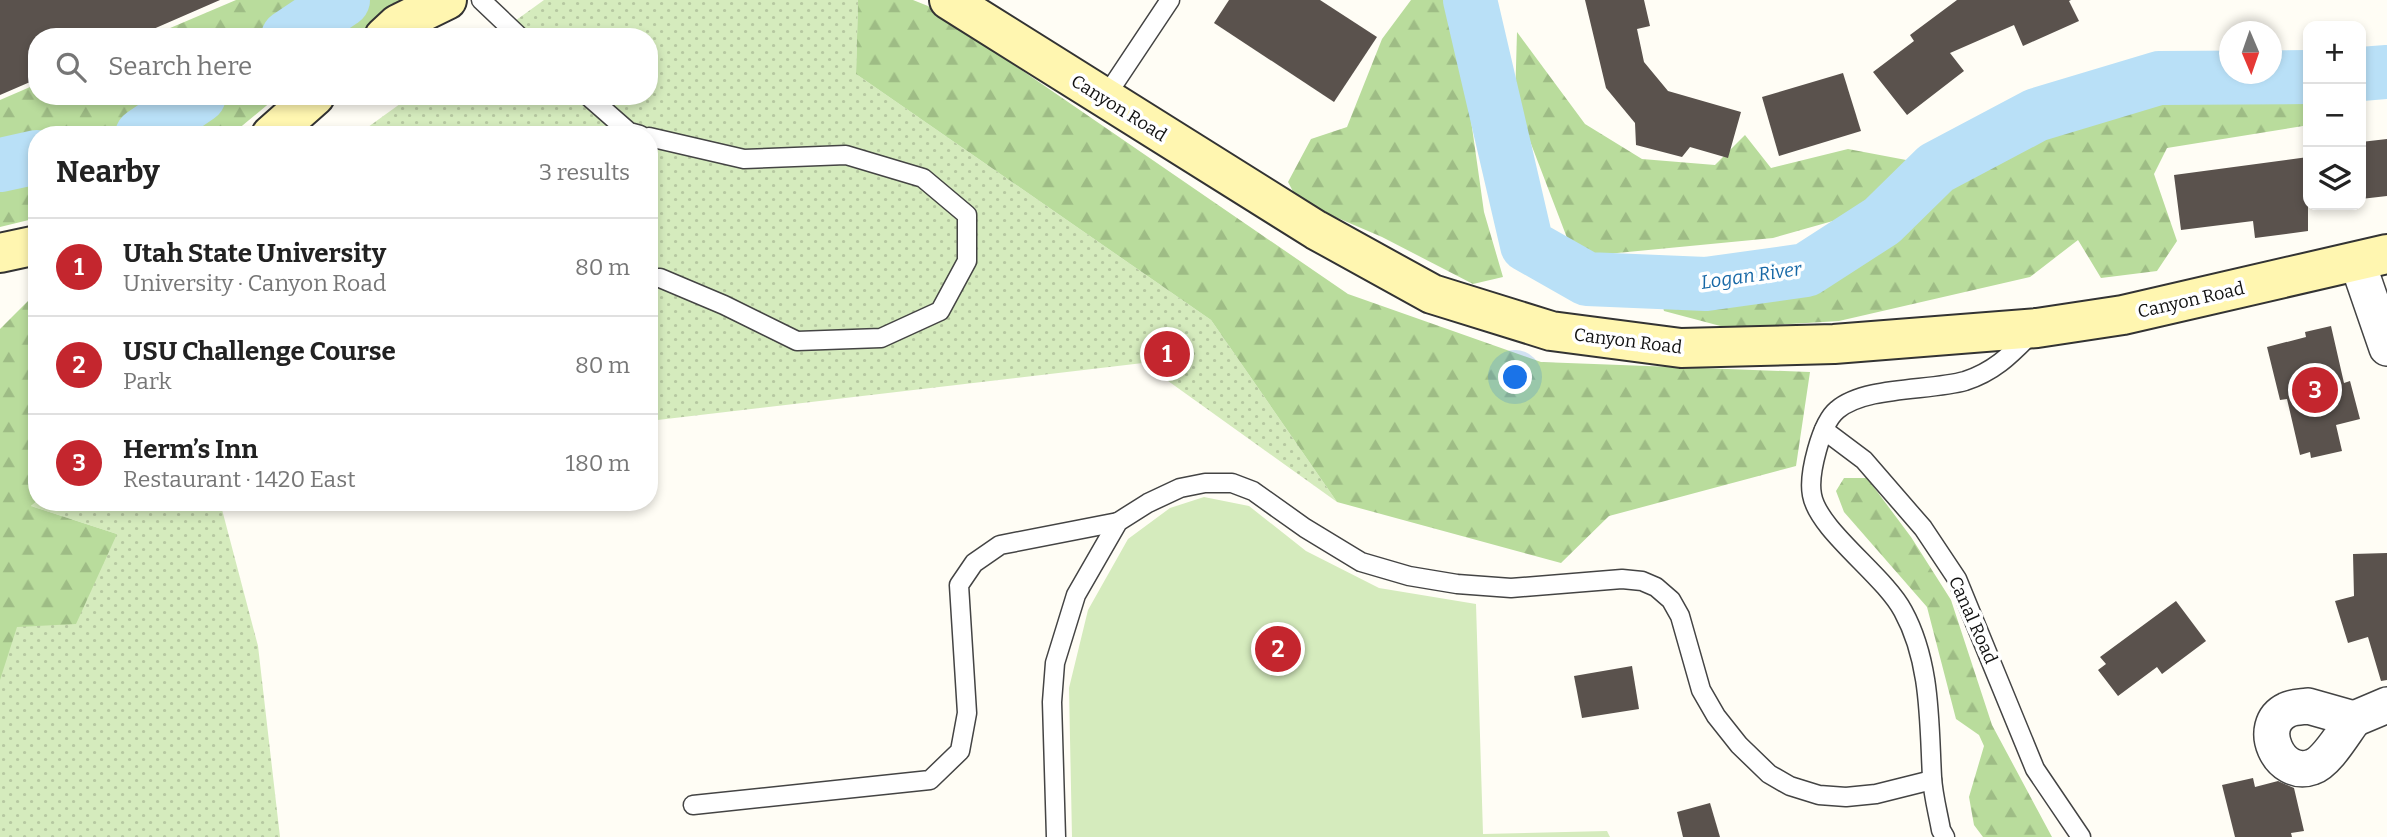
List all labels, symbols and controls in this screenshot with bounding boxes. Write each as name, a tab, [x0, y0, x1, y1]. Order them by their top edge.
north arrow	[2219, 21, 2282, 84]
map controls	[2303, 21, 2366, 210]
button: +	[2303, 21, 2366, 84]
search box	[28, 28, 658, 105]
icon: search	[52, 48, 90, 86]
text: Search here	[108, 51, 252, 82]
street label: Canyon Road	[1067, 70, 1171, 146]
button: −	[2303, 84, 2366, 147]
button: layers	[2303, 147, 2366, 210]
text: Nearby	[56, 154, 160, 190]
text: 3 results	[539, 158, 630, 186]
text: Utah State University	[123, 238, 386, 269]
text: 1	[74, 253, 84, 281]
text: 80 m	[575, 253, 630, 281]
water label: Logan River	[1699, 257, 1804, 294]
text: University · Canyon Road	[123, 269, 386, 297]
street label: Canyon Road	[2136, 277, 2247, 323]
street label: Canyon Road	[1573, 323, 1684, 359]
pin: 1	[1144, 328, 1190, 380]
text: USU Challenge Course	[123, 336, 396, 367]
text: 2	[73, 351, 85, 379]
text: 80 m	[575, 351, 630, 379]
your location	[1498, 360, 1532, 394]
pin: 3	[2292, 364, 2338, 416]
text: Park	[123, 367, 172, 395]
text: Herm’s Inn	[123, 434, 258, 465]
text: 3	[72, 449, 86, 477]
text: 180 m	[566, 449, 630, 477]
text: Restaurant · 1420 East	[123, 465, 356, 493]
street label: Canal Road	[1944, 573, 2002, 667]
pin: 2	[1255, 623, 1301, 675]

